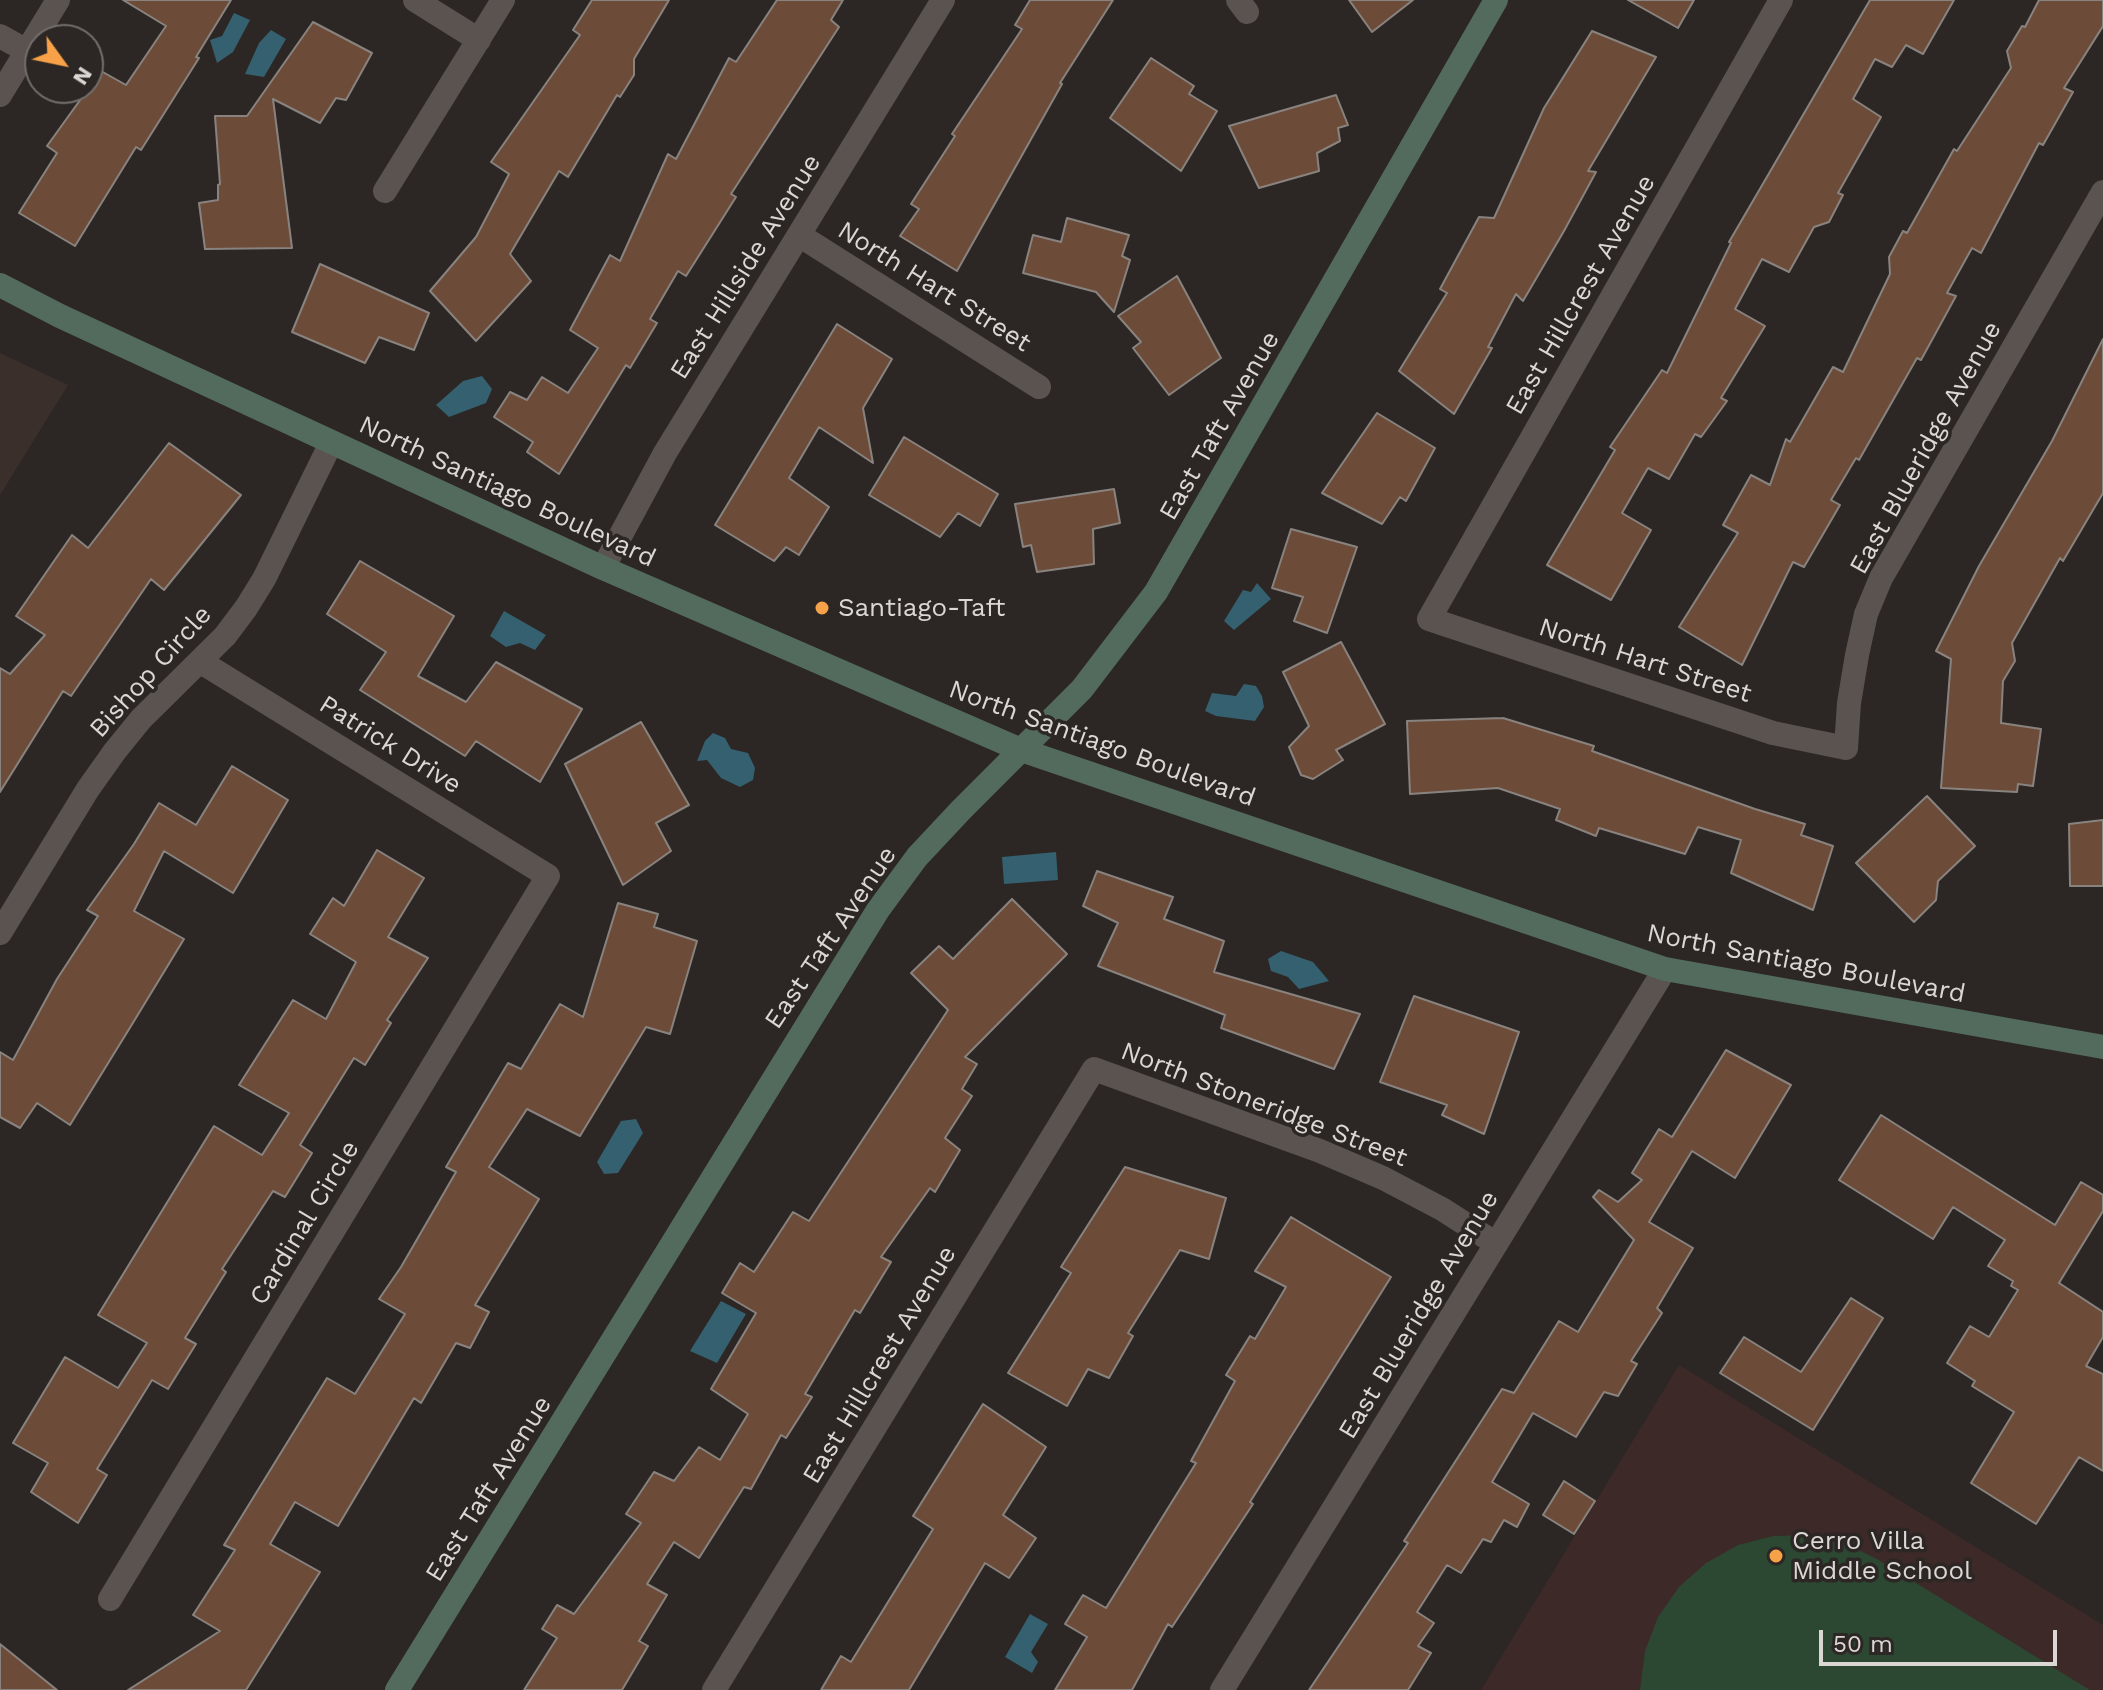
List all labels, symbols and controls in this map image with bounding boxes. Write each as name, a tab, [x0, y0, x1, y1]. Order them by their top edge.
north arrow	[24, 24, 104, 104]
text: N	[68, 63, 98, 90]
street label: East Hillside Avenue	[664, 149, 828, 385]
street label: East Hillcrest Avenue	[1500, 169, 1662, 421]
street label: North Hart Street	[832, 215, 1036, 359]
street label: East Blueridge Avenue	[1843, 316, 2009, 580]
street label: East Taft Avenue	[1153, 326, 1287, 526]
street label: North Santiago Boulevard	[354, 409, 660, 575]
place label: Santiago-Taft	[838, 592, 1005, 624]
marker: Santiago-Taft	[813, 599, 831, 617]
street label: Bishop Circle	[84, 600, 218, 744]
street label: North Hart Street	[1535, 612, 1755, 710]
street label: North Santiago Boulevard	[945, 674, 1259, 814]
street label: Patrick Drive	[313, 689, 467, 801]
street label: East Taft Avenue	[758, 841, 904, 1035]
street label: North Santiago Boulevard	[1644, 918, 1968, 1010]
street label: North Stoneridge Street	[1116, 1036, 1412, 1174]
street label: Cardinal Circle	[244, 1135, 366, 1311]
street label: East Blueridge Avenue	[1332, 1185, 1506, 1445]
street label: East Hillcrest Avenue	[797, 1240, 963, 1490]
street label: East Taft Avenue	[419, 1390, 559, 1588]
place label: Cerro Villa Middle School	[1792, 1525, 1972, 1586]
marker: Cerro Villa Middle School	[1767, 1547, 1785, 1565]
scale bar	[1823, 1614, 2061, 1664]
text: 50 m	[1833, 1630, 1893, 1658]

